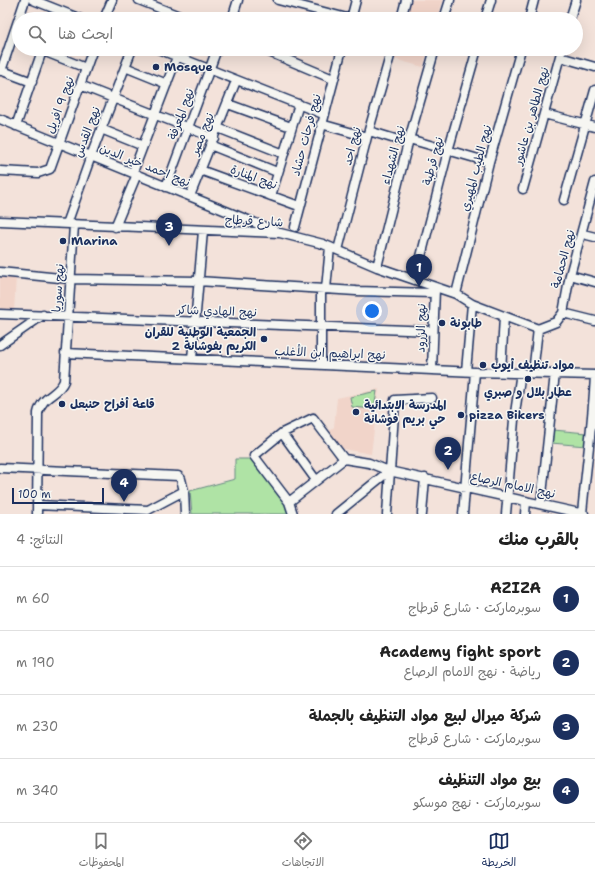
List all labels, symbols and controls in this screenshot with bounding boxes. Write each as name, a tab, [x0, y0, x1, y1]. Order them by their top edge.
search box	[12, 12, 583, 56]
icon: search	[26, 23, 48, 45]
text: ابحث هنا	[58, 24, 113, 44]
place label: Mosque	[164, 59, 213, 75]
marker: Mosque	[151, 62, 161, 72]
street label: نهج الطاهر بن عاشور	[509, 65, 554, 168]
street label: نهج 9 افريل	[42, 74, 79, 136]
street label: نهج المعرفة	[164, 86, 199, 142]
street label: نهج فرحات حشاد	[287, 92, 326, 178]
street label: نهج القدس	[70, 104, 105, 160]
street label: نهج مصر	[186, 110, 219, 159]
street label: نهج الطيب المهيري	[457, 123, 496, 213]
street label: نهج الشهداء	[377, 124, 410, 186]
street label: نهج احد	[339, 125, 366, 167]
street label: نهج قرطبة	[419, 135, 448, 187]
street label: نهج احمد خير الدين	[97, 140, 193, 191]
street label: نهج المنارة	[228, 161, 280, 194]
street label: شارع قرطاج	[224, 211, 284, 232]
pin: 3	[156, 213, 182, 246]
street label: نهج الحمامة	[547, 228, 579, 290]
place label: Marina	[71, 233, 118, 249]
marker: Marina	[58, 236, 68, 246]
pin: 1	[406, 254, 432, 287]
street label: نهج سوريا	[48, 263, 69, 313]
your location	[362, 301, 382, 321]
street label: نهج الهادي شاكر	[176, 302, 257, 321]
street label: نهج الزرود	[413, 303, 430, 353]
place label: طابونة	[450, 315, 482, 331]
marker: طابونة	[437, 318, 447, 328]
place label: الجمعية الوطنية للقران الكريم بفوشانة 2	[145, 324, 256, 355]
marker: الجمعية الوطنية للقران الكريم بفوشانة 2	[259, 334, 269, 344]
street label: نهج ابراهيم ابن الأغلب	[274, 343, 386, 364]
place label: مواد تنظيف أيوب	[491, 357, 574, 373]
marker: مواد تنظيف أيوب	[478, 360, 488, 370]
marker: عطار بلال و صبري	[523, 374, 533, 384]
place label: عطار بلال و صبري	[484, 384, 572, 401]
place label: قاعة أفراح حنبعل	[70, 396, 155, 412]
place label: المدرسة الابتدائية حي بريم فوشانة	[364, 397, 446, 430]
marker: قاعة أفراح حنبعل	[57, 399, 67, 409]
marker: المدرسة الابتدائية حي بريم فوشانة	[351, 407, 361, 417]
place label: pizza Bikers	[469, 407, 545, 423]
marker: pizza Bikers	[456, 410, 466, 420]
pin: 2	[435, 437, 461, 470]
street label: نهج الامام الرصاع	[469, 468, 557, 503]
pin: 4	[111, 469, 137, 502]
scale bar	[12, 486, 104, 505]
text: 100 m	[18, 487, 51, 502]
text: بالقرب منك	[499, 528, 579, 550]
text: النتائج: 4	[16, 531, 63, 548]
text: AZIZA	[490, 578, 541, 598]
text: 60 m	[16, 590, 50, 607]
text: 1	[563, 590, 569, 607]
text: سوبرماركت · شارع قرطاج	[408, 599, 541, 616]
text: Academy fight sport	[379, 642, 541, 662]
text: 190 m	[16, 654, 55, 671]
text: 2	[561, 654, 571, 671]
text: رياضة · نهج الامام الرصاع	[404, 663, 541, 680]
text: شركة ميرال لبيع مواد التنظيف بالجملة	[309, 706, 541, 726]
text: 230 m	[16, 718, 58, 735]
text: 3	[561, 718, 571, 735]
text: سوبرماركت · شارع قرطاج	[408, 730, 541, 747]
text: بيع مواد التنظيف	[439, 770, 541, 790]
text: 340 m	[16, 782, 58, 799]
text: 4	[561, 782, 571, 799]
text: سوبرماركت · نهج موسكو	[413, 794, 541, 811]
tab: المحفوظات	[79, 830, 124, 872]
tab: الاتجاهات	[282, 830, 324, 872]
tab: الخريطة	[482, 830, 516, 872]

